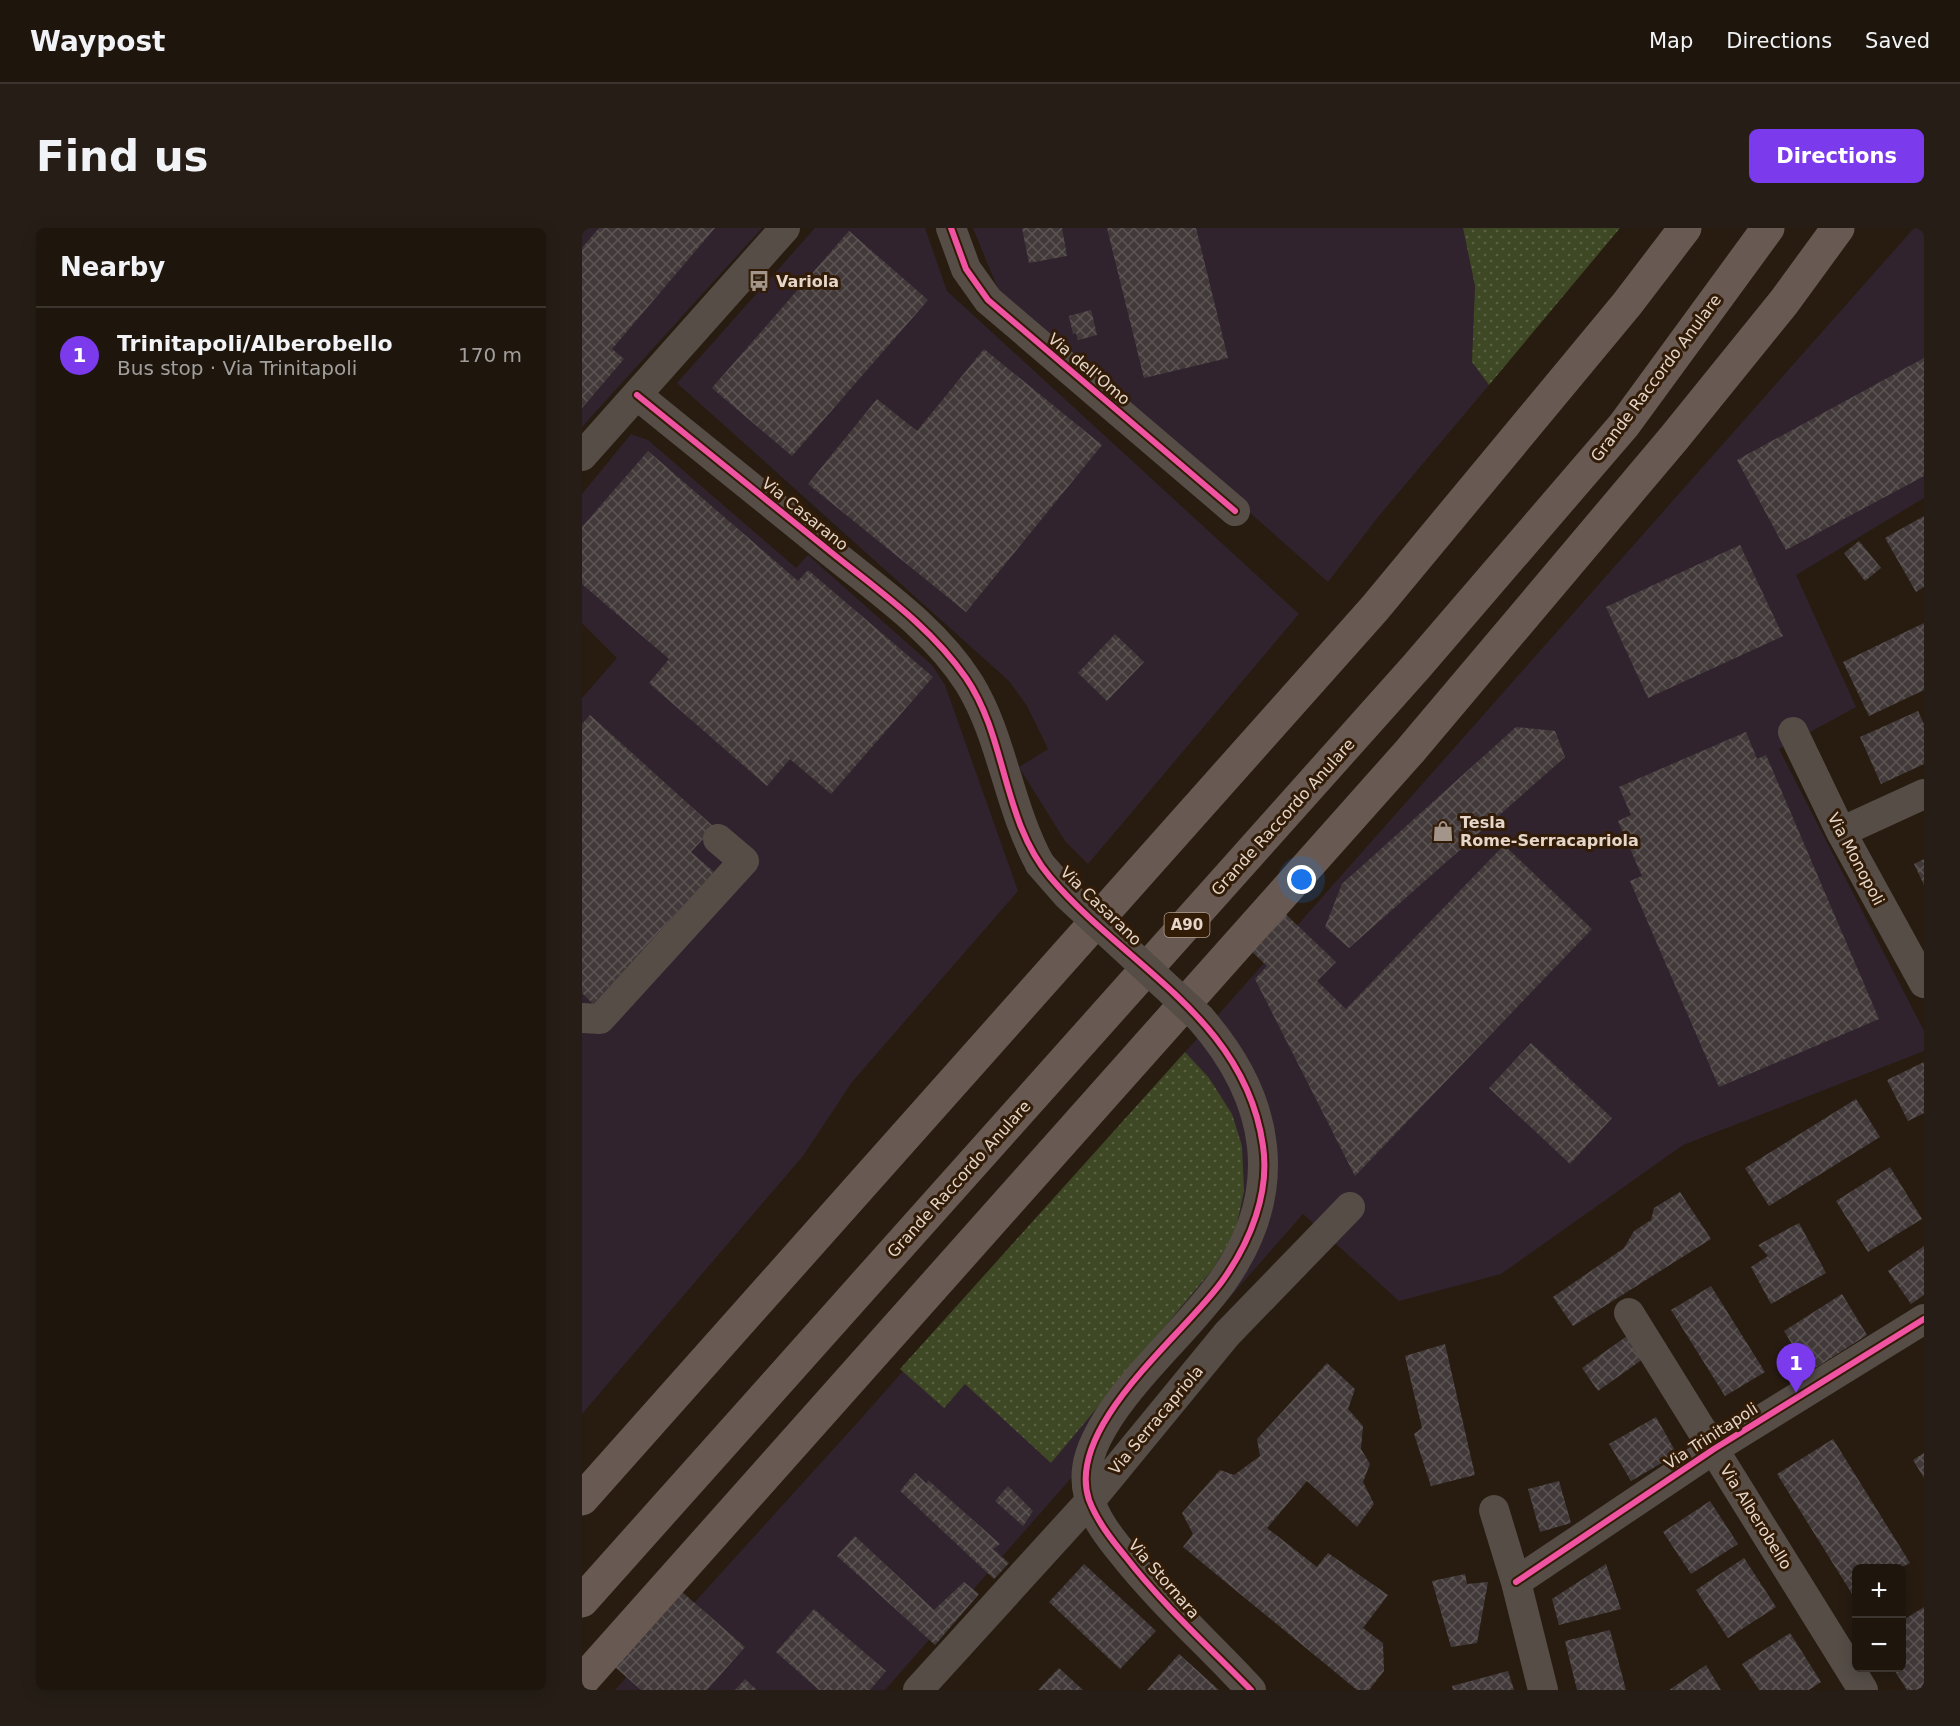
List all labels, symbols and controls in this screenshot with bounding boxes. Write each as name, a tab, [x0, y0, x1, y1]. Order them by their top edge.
text: Waypost	[30, 25, 166, 58]
text: Map	[1649, 29, 1693, 53]
text: Directions	[1726, 29, 1832, 53]
text: Saved	[1865, 29, 1930, 53]
button: Directions	[1749, 129, 1924, 183]
text: Find us	[36, 132, 209, 181]
text: Nearby	[60, 252, 165, 282]
bus stop icon: Variola	[747, 269, 771, 293]
place label: Variola	[776, 272, 839, 291]
street label: Grande Raccordo Anulare	[1587, 290, 1725, 466]
street label: Via dell'Omo	[1044, 329, 1134, 409]
text: Trinitapoli/Alberobello	[117, 331, 393, 356]
text: 1	[73, 343, 86, 367]
text: 170 m	[458, 343, 522, 367]
text: Bus stop · Via Trinitapoli	[117, 356, 357, 380]
street label: Via Casarano	[758, 473, 852, 555]
street label: Grande Raccordo Anulare	[1207, 735, 1359, 899]
street label: Via Monopoli	[1824, 809, 1888, 909]
place label: Tesla Rome-Serracapriola	[1460, 813, 1639, 850]
shop icon: Tesla Rome-Serracapriola	[1431, 819, 1455, 843]
street label: Via Casarano	[1057, 863, 1145, 949]
your location	[1287, 865, 1316, 894]
road number: A90	[1164, 913, 1210, 937]
street label: Grande Raccordo Anulare	[883, 1097, 1035, 1261]
pin: 1	[1776, 1344, 1816, 1393]
street label: Via Serracapriola	[1105, 1362, 1207, 1478]
street label: Via Trinitapoli	[1661, 1399, 1761, 1473]
street label: Via Alberobello	[1716, 1461, 1796, 1573]
street label: Via Stornara	[1124, 1535, 1204, 1623]
map controls	[1852, 1564, 1906, 1672]
button: +	[1852, 1564, 1906, 1618]
button: −	[1852, 1618, 1906, 1672]

